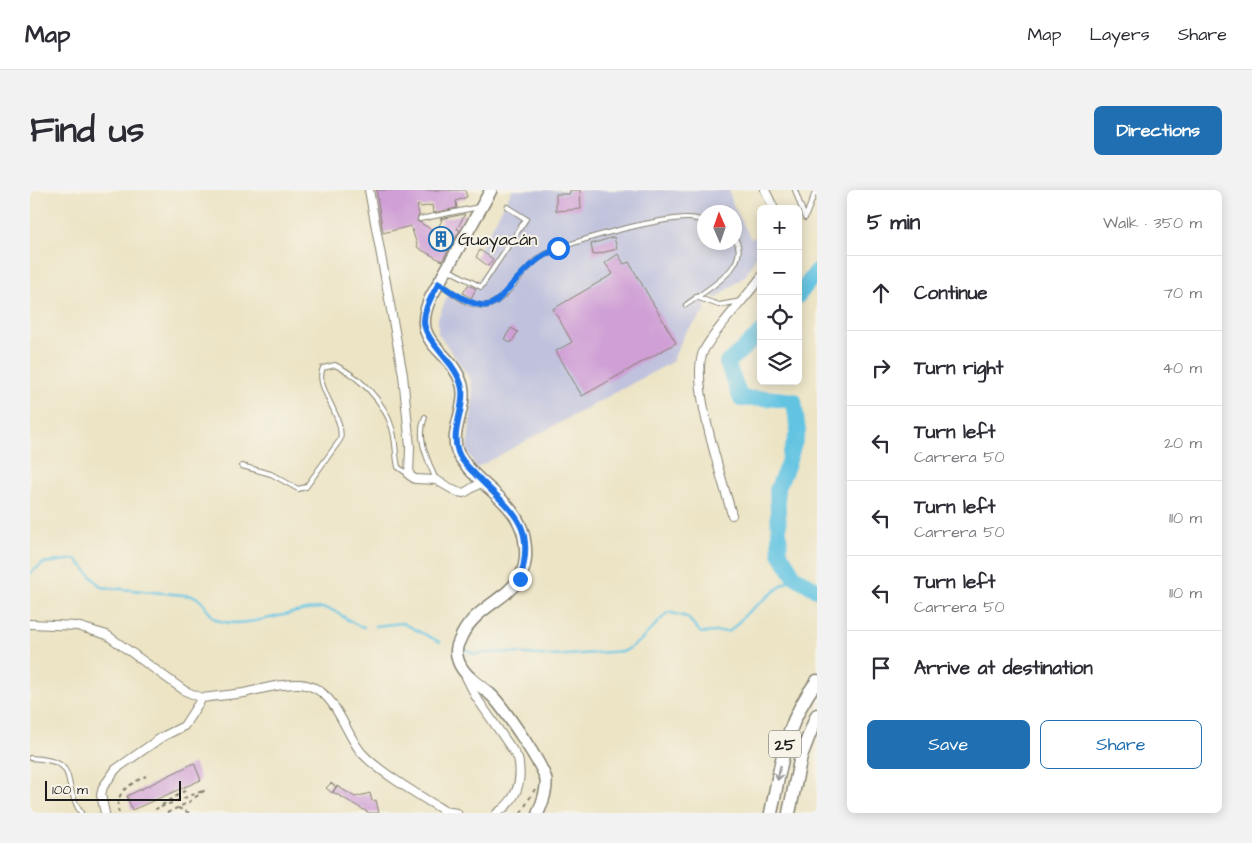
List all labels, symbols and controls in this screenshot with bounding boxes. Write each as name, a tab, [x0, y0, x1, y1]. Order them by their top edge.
text: Map	[25, 18, 70, 52]
text: Map	[1027, 22, 1061, 47]
text: Layers	[1089, 22, 1150, 47]
text: Share	[1178, 22, 1227, 47]
text: Find us	[30, 106, 144, 155]
button: Directions	[1094, 106, 1222, 155]
north arrow	[697, 205, 742, 250]
map controls	[757, 205, 802, 385]
button: +	[757, 205, 802, 250]
text: 5 min	[867, 208, 920, 237]
text: Walk · 350 m	[1103, 212, 1202, 234]
building icon: Guayacán	[428, 226, 454, 252]
place label: Guayacán	[458, 227, 537, 253]
route start	[547, 237, 570, 260]
button: −	[757, 250, 802, 295]
icon: ahead	[867, 279, 895, 307]
text: Continue	[914, 280, 988, 307]
text: 70 m	[1163, 282, 1202, 304]
button: locate	[757, 295, 802, 340]
button: layers	[757, 340, 802, 385]
icon: right	[867, 354, 895, 382]
text: Turn right	[914, 355, 1003, 382]
text: 40 m	[1162, 357, 1202, 379]
text: Turn left	[914, 419, 995, 446]
icon: left	[867, 429, 895, 457]
text: 20 m	[1164, 432, 1202, 454]
text: Carrera 50	[914, 446, 1005, 468]
text: Turn left	[914, 494, 995, 521]
icon: left	[867, 504, 895, 532]
text: 110 m	[1169, 507, 1202, 529]
text: Carrera 50	[914, 521, 1005, 543]
route end	[509, 568, 532, 591]
text: Turn left	[914, 569, 995, 596]
icon: left	[867, 579, 895, 607]
text: 110 m	[1169, 582, 1202, 604]
text: Carrera 50	[914, 596, 1005, 618]
icon: arrive	[867, 654, 895, 682]
text: Arrive at destination	[914, 655, 1093, 682]
button: Save	[867, 720, 1030, 769]
button: Share	[1040, 720, 1202, 769]
road number: 25	[769, 730, 801, 758]
one-way arrow	[773, 765, 783, 781]
scale bar	[45, 778, 181, 801]
text: 100 m	[52, 780, 88, 800]

